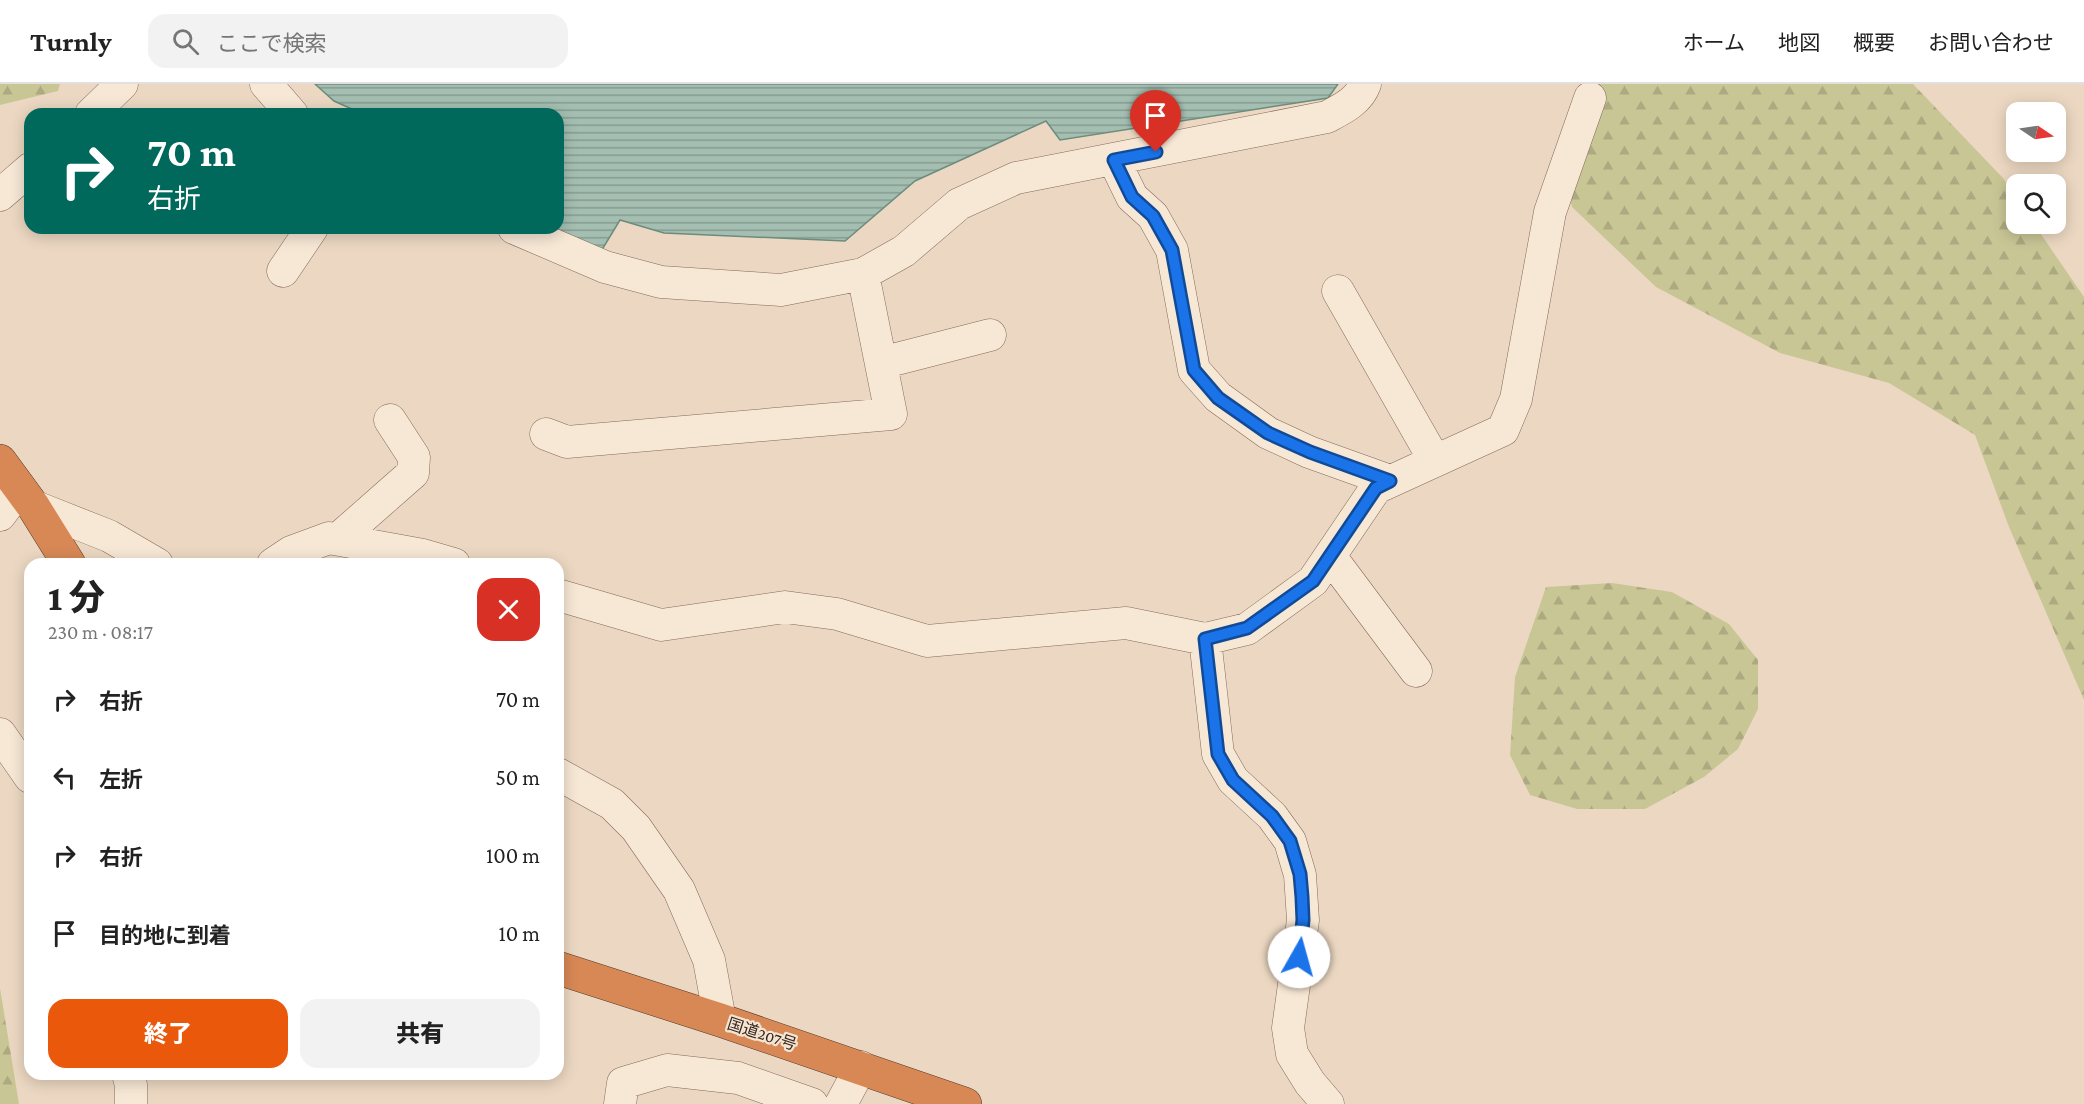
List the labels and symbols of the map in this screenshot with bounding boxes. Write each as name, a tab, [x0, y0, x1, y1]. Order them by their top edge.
pin	[1130, 90, 1181, 152]
north arrow	[2006, 102, 2066, 162]
position arrow	[1267, 925, 1331, 989]
street label: 国道207号	[725, 1015, 799, 1053]

